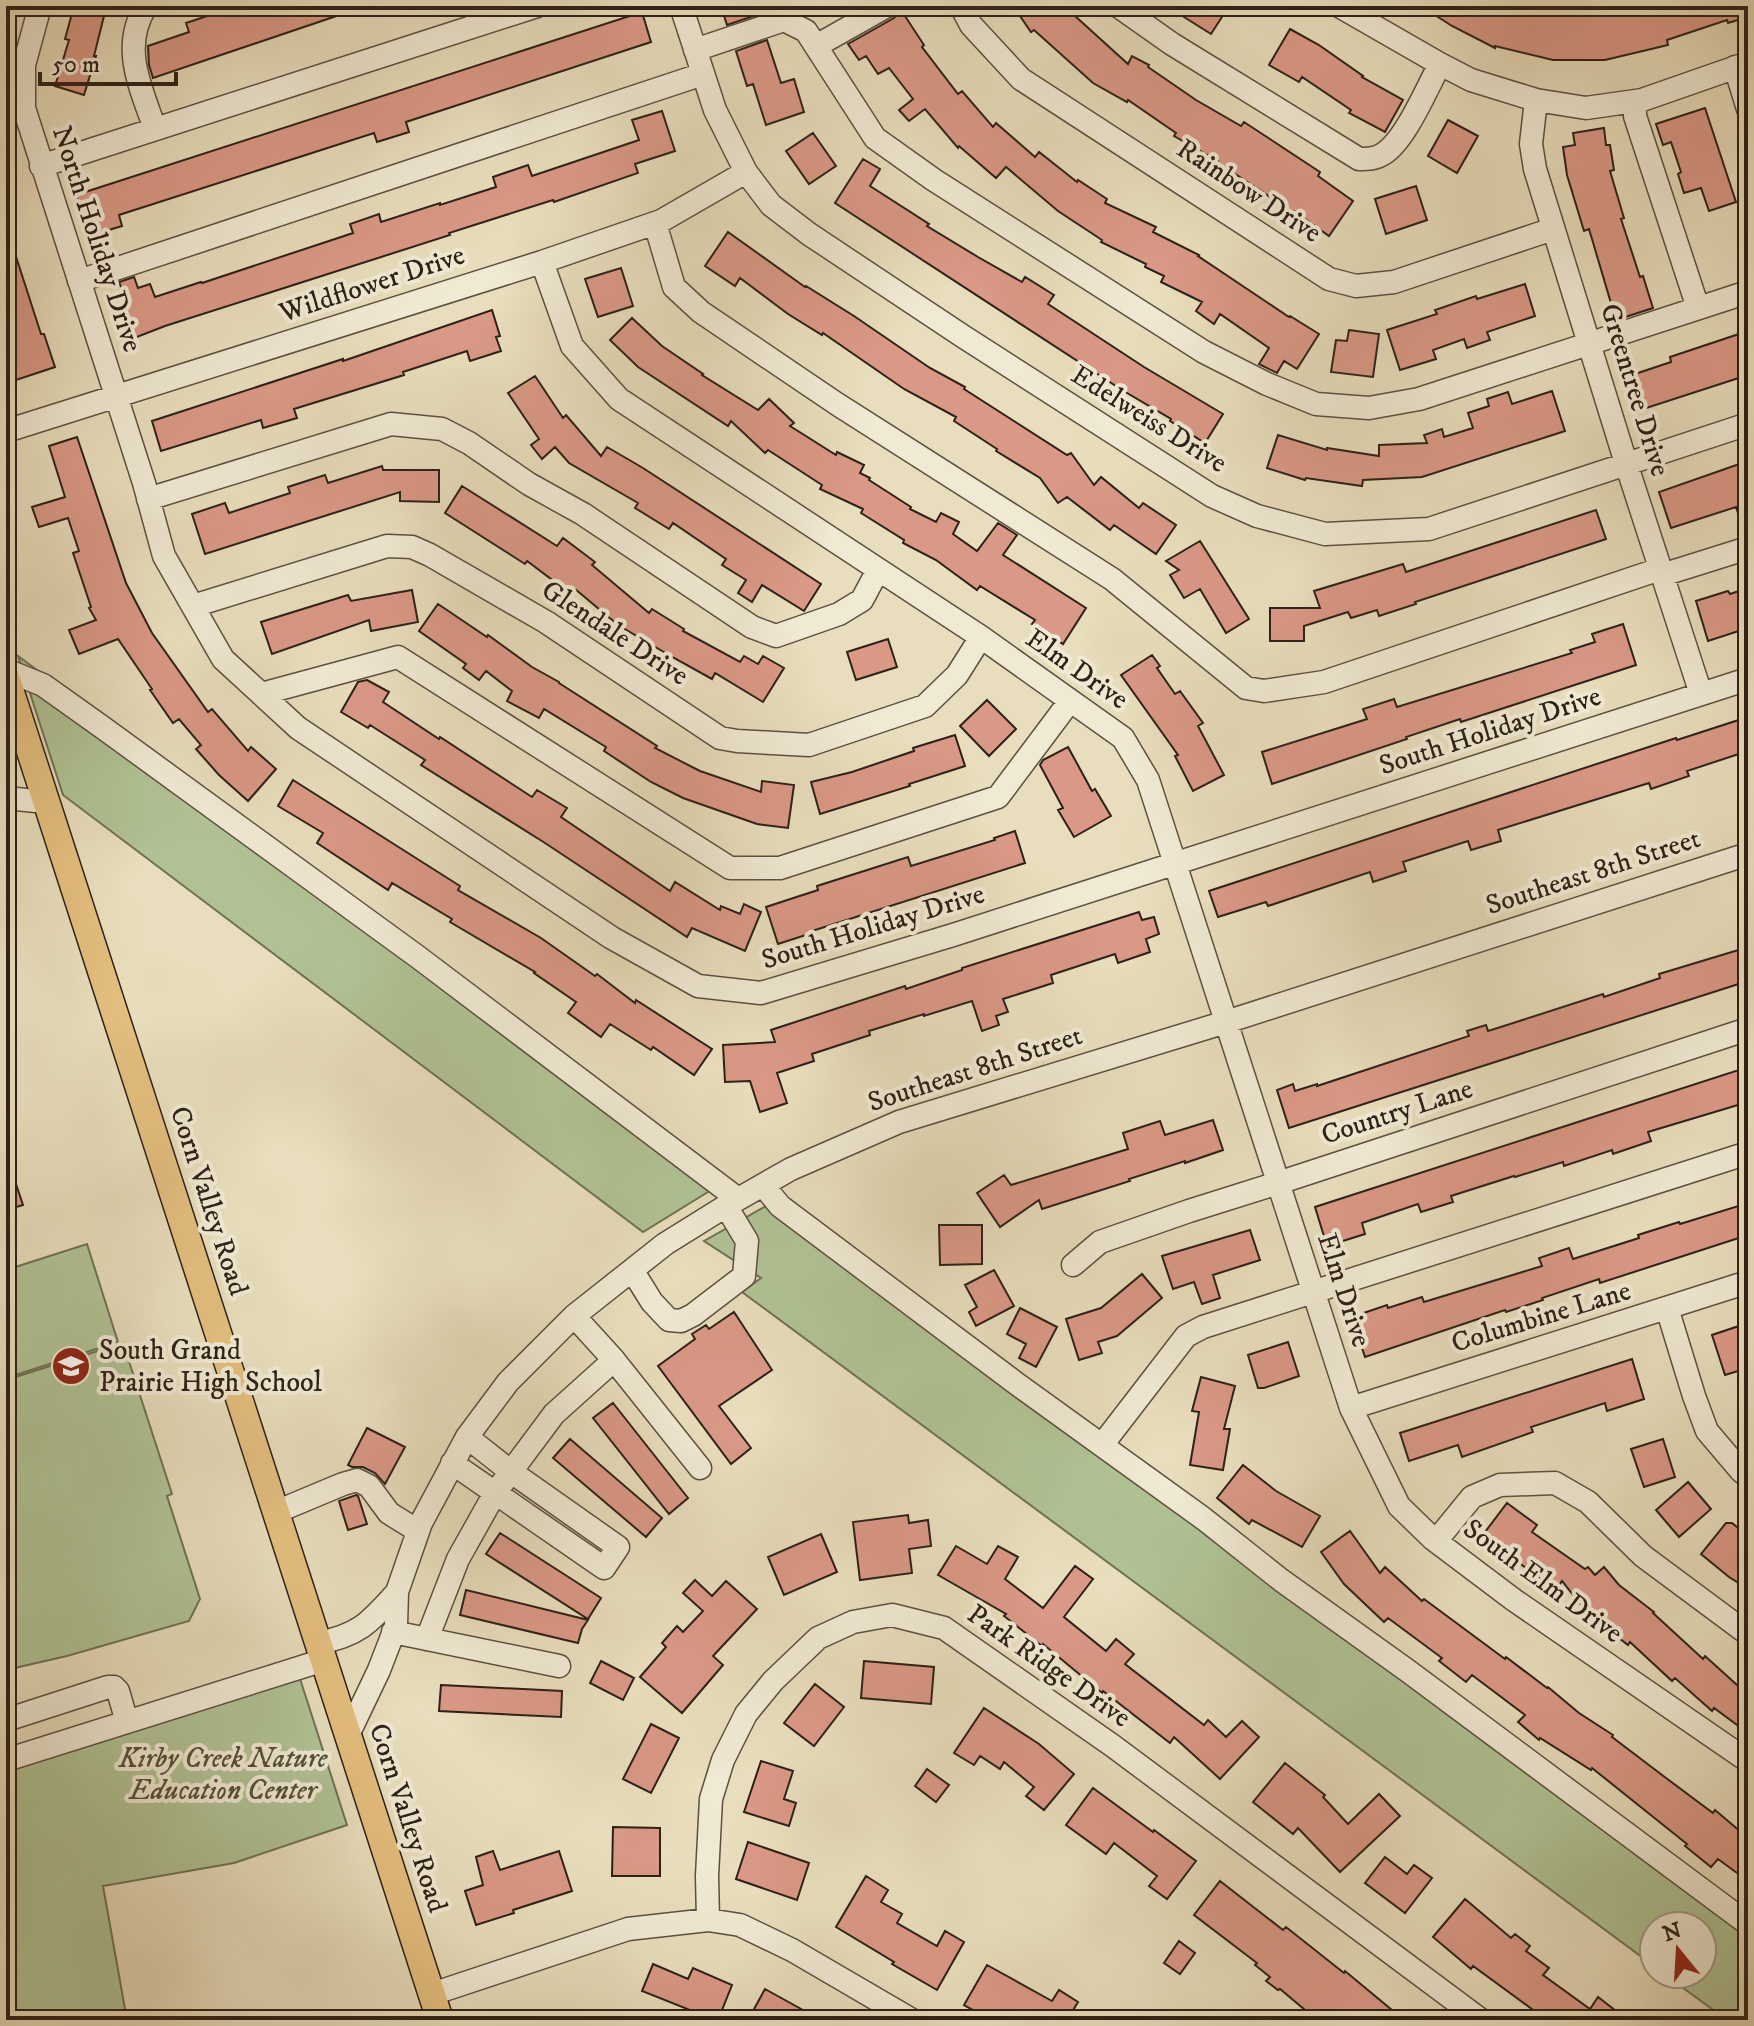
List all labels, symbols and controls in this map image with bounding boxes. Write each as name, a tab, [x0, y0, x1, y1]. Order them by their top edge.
scale bar	[40, 36, 176, 86]
text: 50 m	[52, 50, 100, 80]
street label: North Holiday Drive	[44, 122, 150, 356]
street label: Rainbow Drive	[1170, 131, 1328, 251]
street label: Wildflower Drive	[274, 238, 469, 331]
street label: Greentree Drive	[1592, 299, 1678, 481]
street label: Edelweiss Drive	[1065, 357, 1233, 481]
street label: Glendale Drive	[535, 573, 695, 693]
street label: Elm Drive	[1019, 621, 1135, 717]
street label: South Holiday Drive	[1375, 679, 1605, 783]
street label: Southeast 8th Street	[1482, 821, 1705, 923]
street label: South Holiday Drive	[757, 876, 989, 978]
street label: Southeast 8th Street	[864, 1018, 1087, 1120]
street label: Country Lane	[1317, 1071, 1477, 1153]
street label: Corn Valley Road	[162, 1102, 256, 1300]
street label: Elm Drive	[1309, 1229, 1379, 1351]
street label: Columbine Lane	[1447, 1273, 1635, 1361]
place label: South Grand Prairie High School	[99, 1333, 323, 1400]
school or university icon: South Grand Prairie High School	[50, 1345, 92, 1387]
street label: South Elm Drive	[1456, 1511, 1630, 1651]
street label: Park Ridge Drive	[960, 1597, 1138, 1735]
street label: Corn Valley Road	[361, 1719, 455, 1917]
park label: Kirby Creek Nature Education Center	[118, 1741, 329, 1808]
north arrow	[1638, 1910, 1718, 1990]
text: N	[1660, 1917, 1685, 1948]

